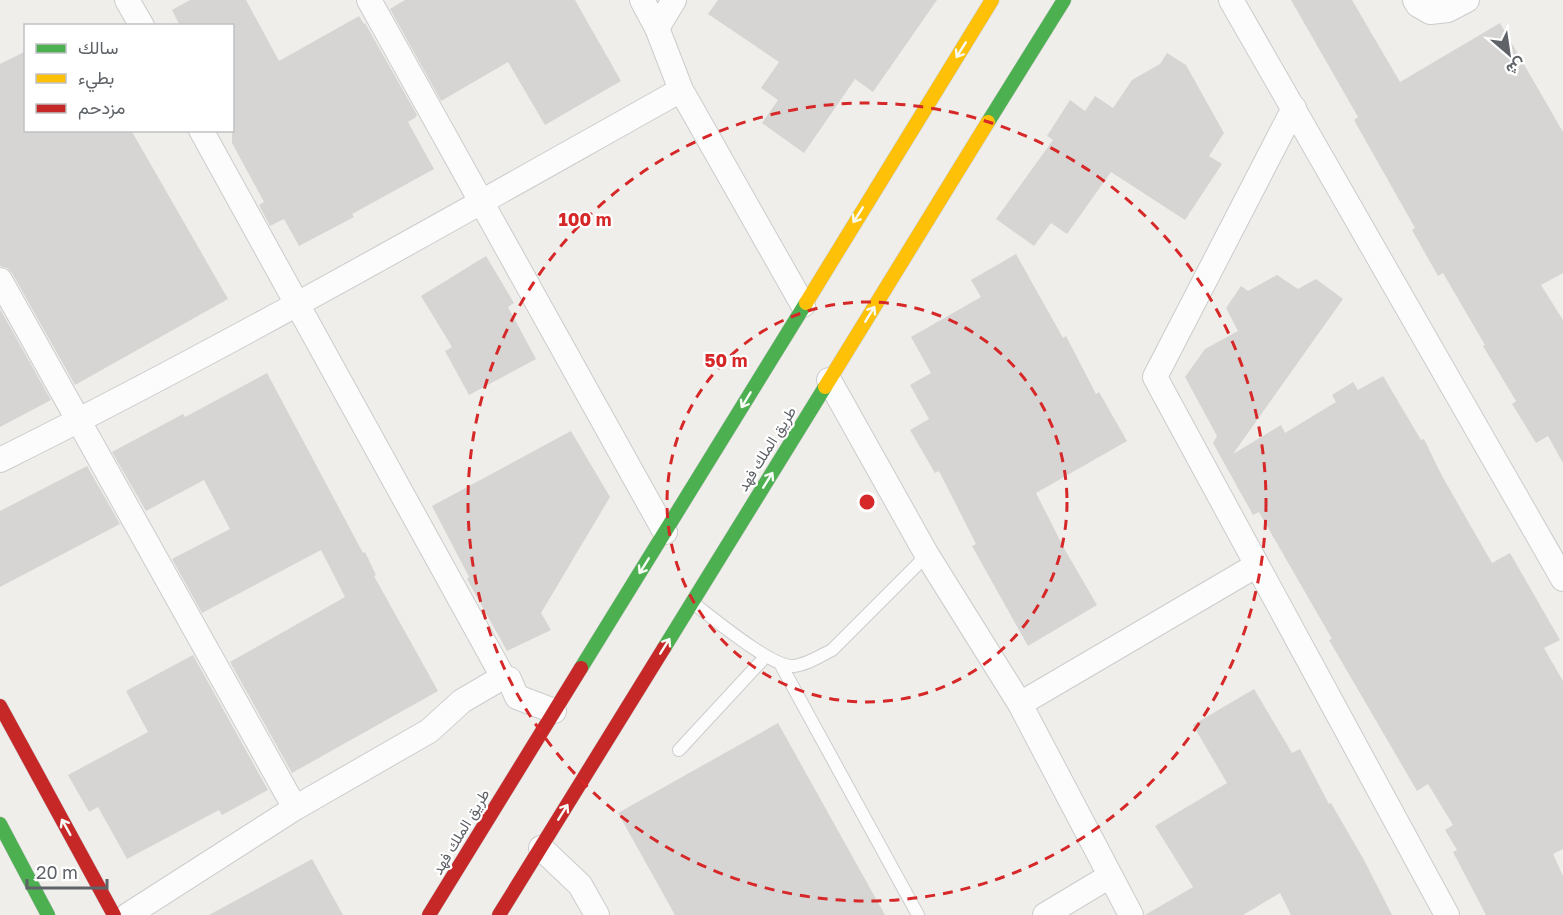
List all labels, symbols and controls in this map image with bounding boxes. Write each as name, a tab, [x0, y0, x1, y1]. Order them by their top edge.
legend	[24, 24, 234, 132]
north arrow	[1479, 24, 1539, 84]
text: سالك	[78, 36, 118, 58]
one-way arrow	[955, 41, 967, 58]
text: ش	[1503, 54, 1530, 81]
text: بطيء	[78, 66, 114, 93]
text: مزدحم	[78, 96, 125, 120]
one-way arrow	[852, 206, 864, 223]
text: 100 m	[559, 208, 611, 230]
one-way arrow	[864, 306, 876, 323]
text: 50 m	[705, 349, 747, 371]
one-way arrow	[739, 391, 751, 408]
street label: طريق الملك فهد	[733, 403, 801, 495]
one-way arrow	[762, 472, 774, 489]
centre of rings	[857, 492, 877, 512]
one-way arrow	[638, 557, 650, 574]
one-way arrow	[660, 638, 672, 655]
street label: طريق الملك فهد	[428, 785, 495, 878]
one-way arrow	[557, 804, 569, 821]
one-way arrow	[60, 819, 72, 836]
scale bar	[27, 852, 106, 890]
text: 20 m	[36, 861, 78, 883]

